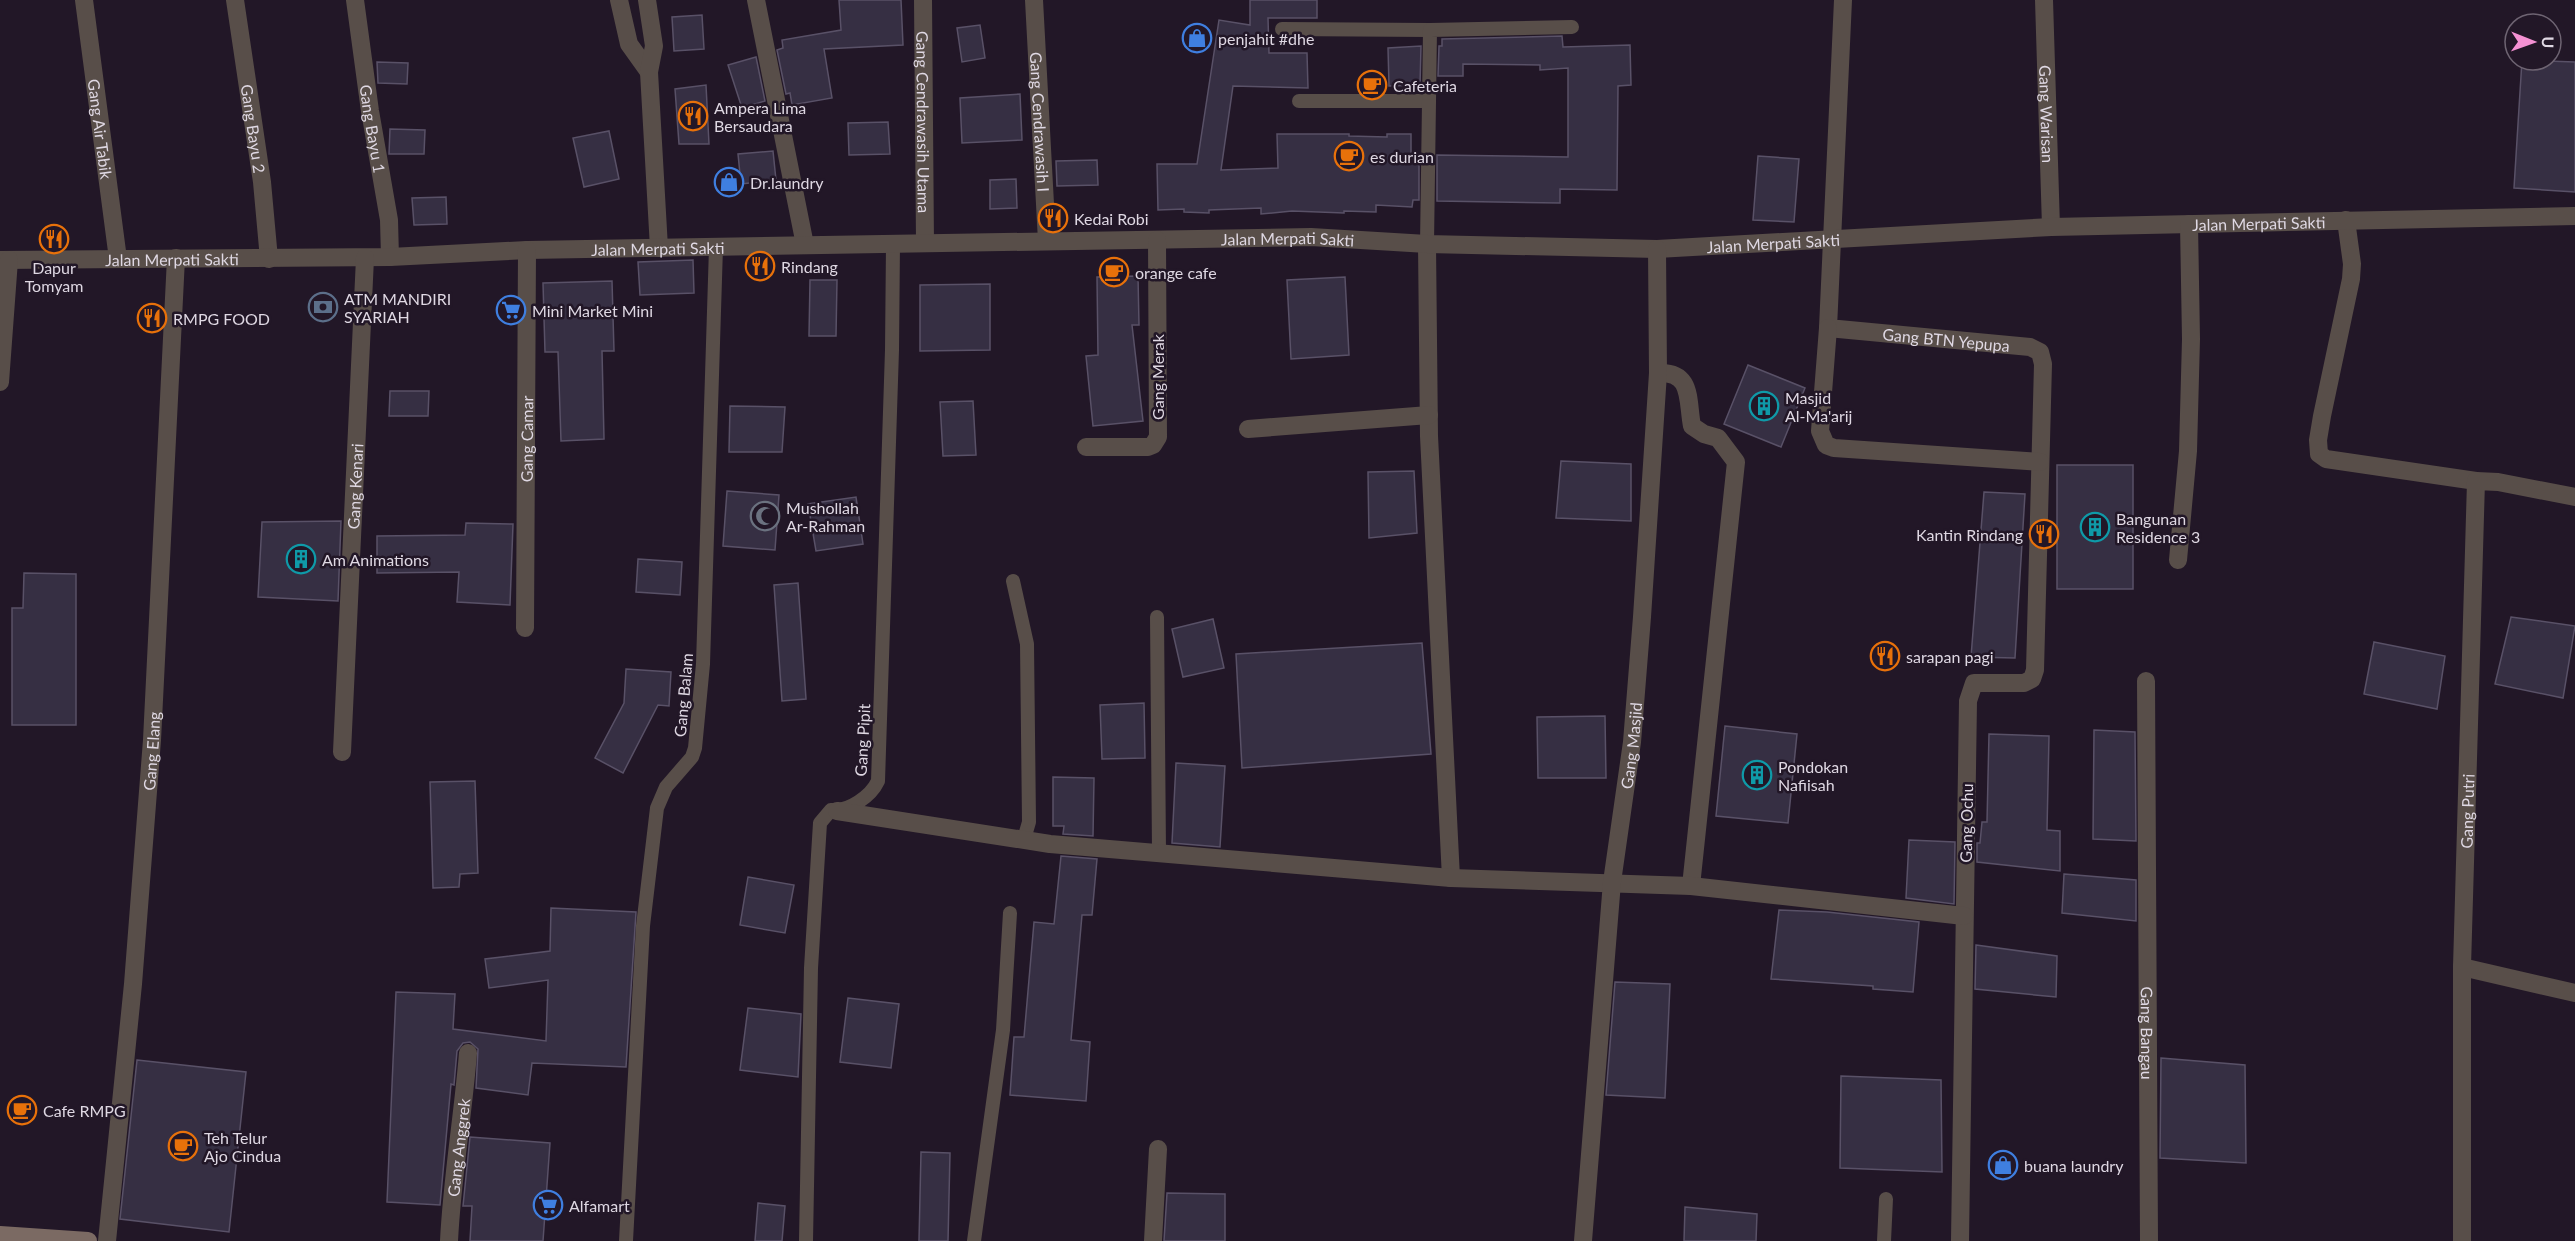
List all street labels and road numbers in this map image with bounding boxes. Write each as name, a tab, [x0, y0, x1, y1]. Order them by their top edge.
street label: Gang Cendrawasih Utama	[914, 31, 934, 213]
street label: Gang Cendrawasih I	[1027, 51, 1054, 192]
street label: Gang Warisan	[2037, 65, 2059, 163]
street label: Gang Air Tabik	[85, 78, 117, 181]
street label: Gang Bayu 2	[238, 83, 270, 174]
street label: Gang Bayu 1	[357, 83, 390, 174]
street label: Jalan Merpati Sakti	[2192, 212, 2326, 234]
street label: Jalan Merpati Sakti	[1221, 227, 1355, 249]
street label: Jalan Merpati Sakti	[1706, 229, 1840, 256]
street label: Jalan Merpati Sakti	[591, 237, 725, 258]
street label: Jalan Merpati Sakti	[105, 249, 239, 269]
street label: Gang BTN Yepupa	[1882, 324, 2011, 355]
street label: Gang Merak	[1148, 333, 1167, 420]
street label: Gang Camar	[516, 395, 536, 482]
street label: Gang Kenari	[343, 443, 366, 530]
street label: Gang Balam	[670, 652, 696, 738]
street label: Gang Masjid	[1616, 701, 1645, 790]
street label: Gang Pipit	[851, 703, 873, 777]
street label: Gang Elang	[139, 711, 163, 791]
street label: Gang Putri	[2456, 773, 2477, 849]
street label: Gang Ochu	[1956, 783, 1976, 863]
street label: Gang Bangau	[2138, 986, 2158, 1080]
street label: Gang Anggrek	[443, 1096, 473, 1198]

